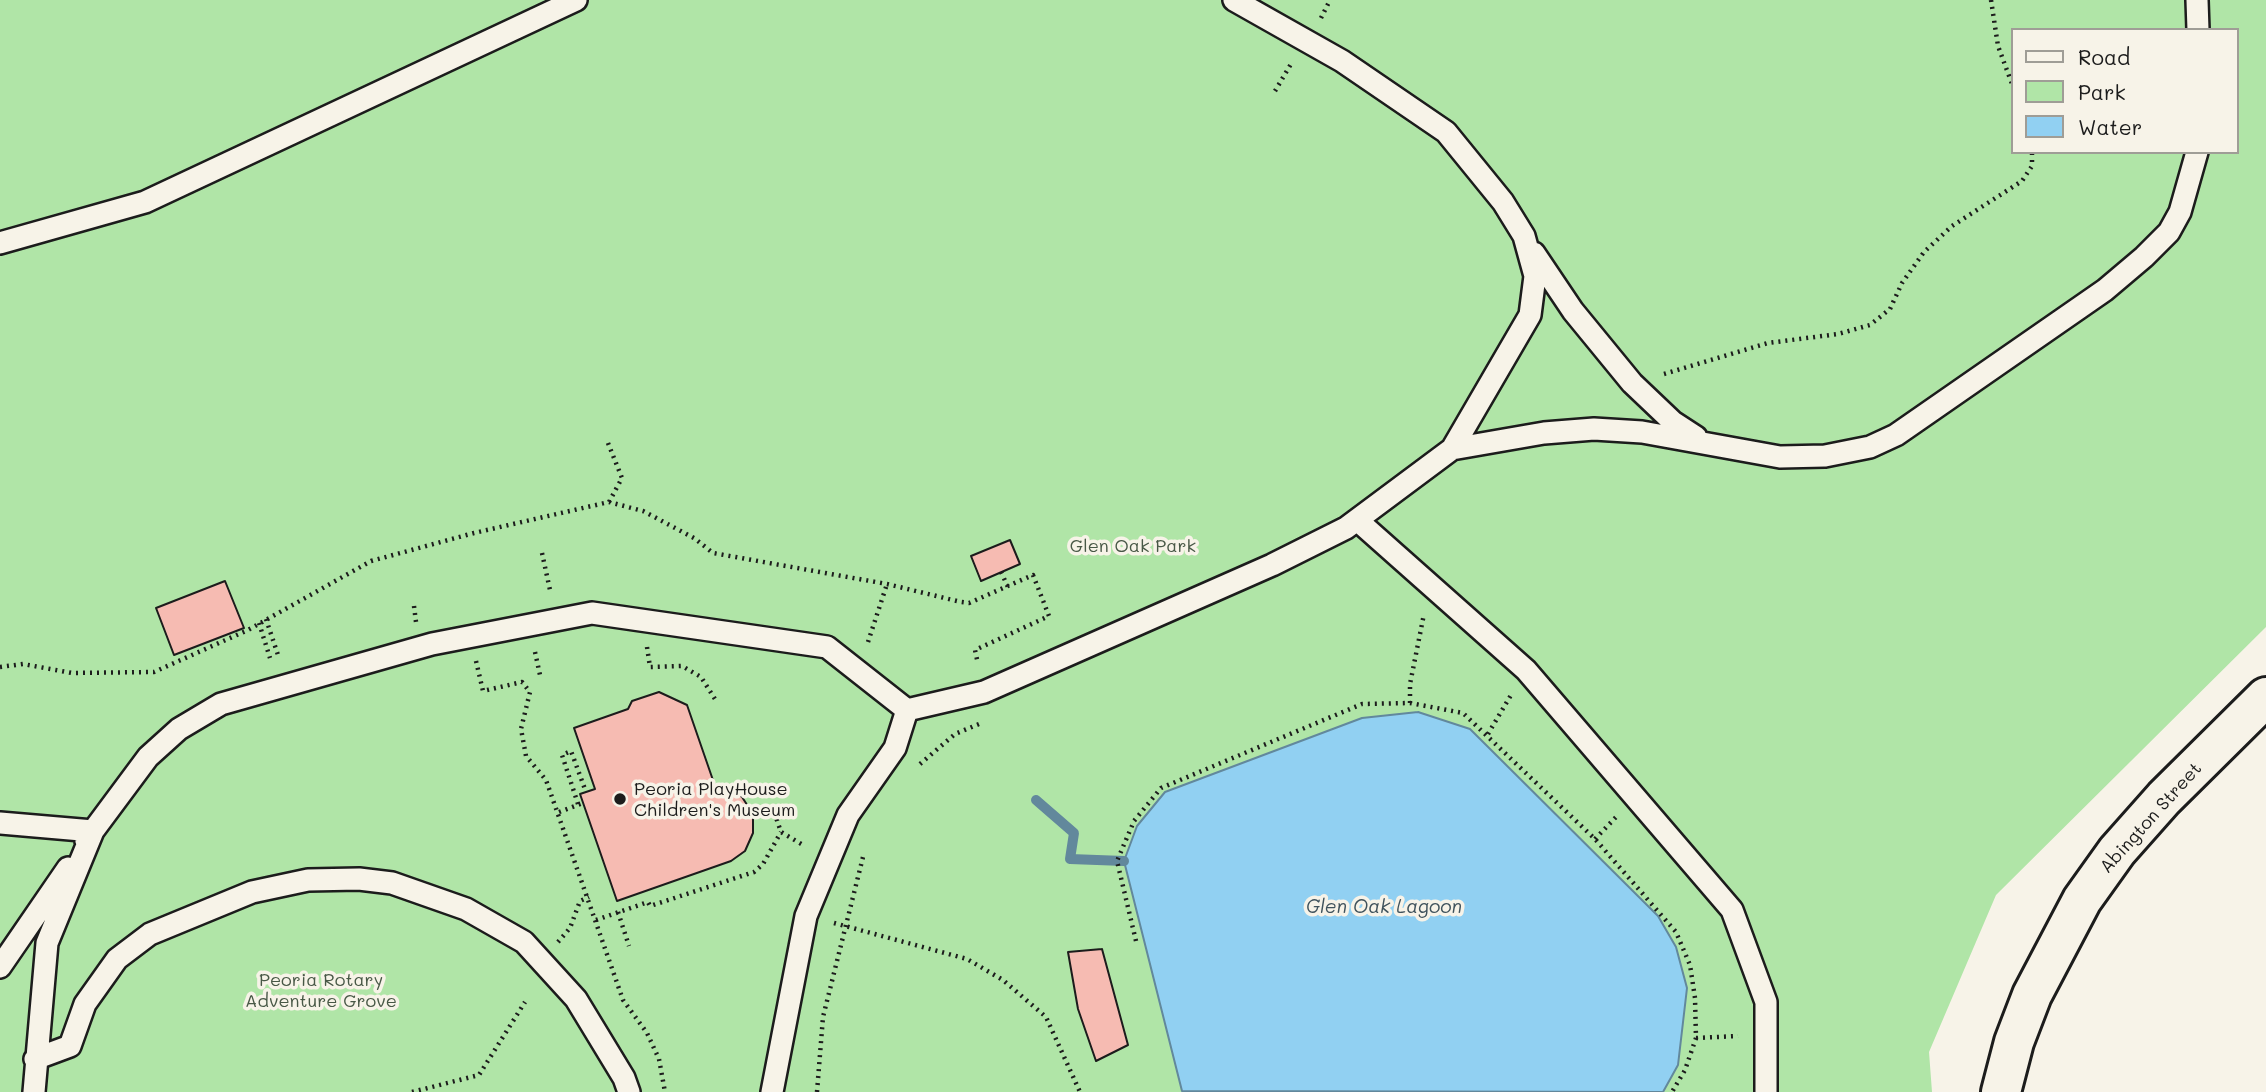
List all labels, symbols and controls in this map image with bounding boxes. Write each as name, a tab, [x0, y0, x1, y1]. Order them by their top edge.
legend	[2010, 28, 2238, 154]
text: Road	[2078, 43, 2130, 70]
text: Park	[2078, 78, 2126, 105]
text: Water	[2078, 113, 2142, 140]
park label: Glen Oak Park	[1070, 535, 1196, 557]
street label: Abington Street	[2096, 758, 2206, 878]
place label: Peoria PlayHouse Children's Museum	[634, 778, 795, 820]
marker: Peoria PlayHouse Children's Museum	[612, 791, 628, 807]
water label: Glen Oak Lagoon	[1306, 896, 1462, 918]
park label: Peoria Rotary Adventure Grove	[245, 969, 397, 1012]

